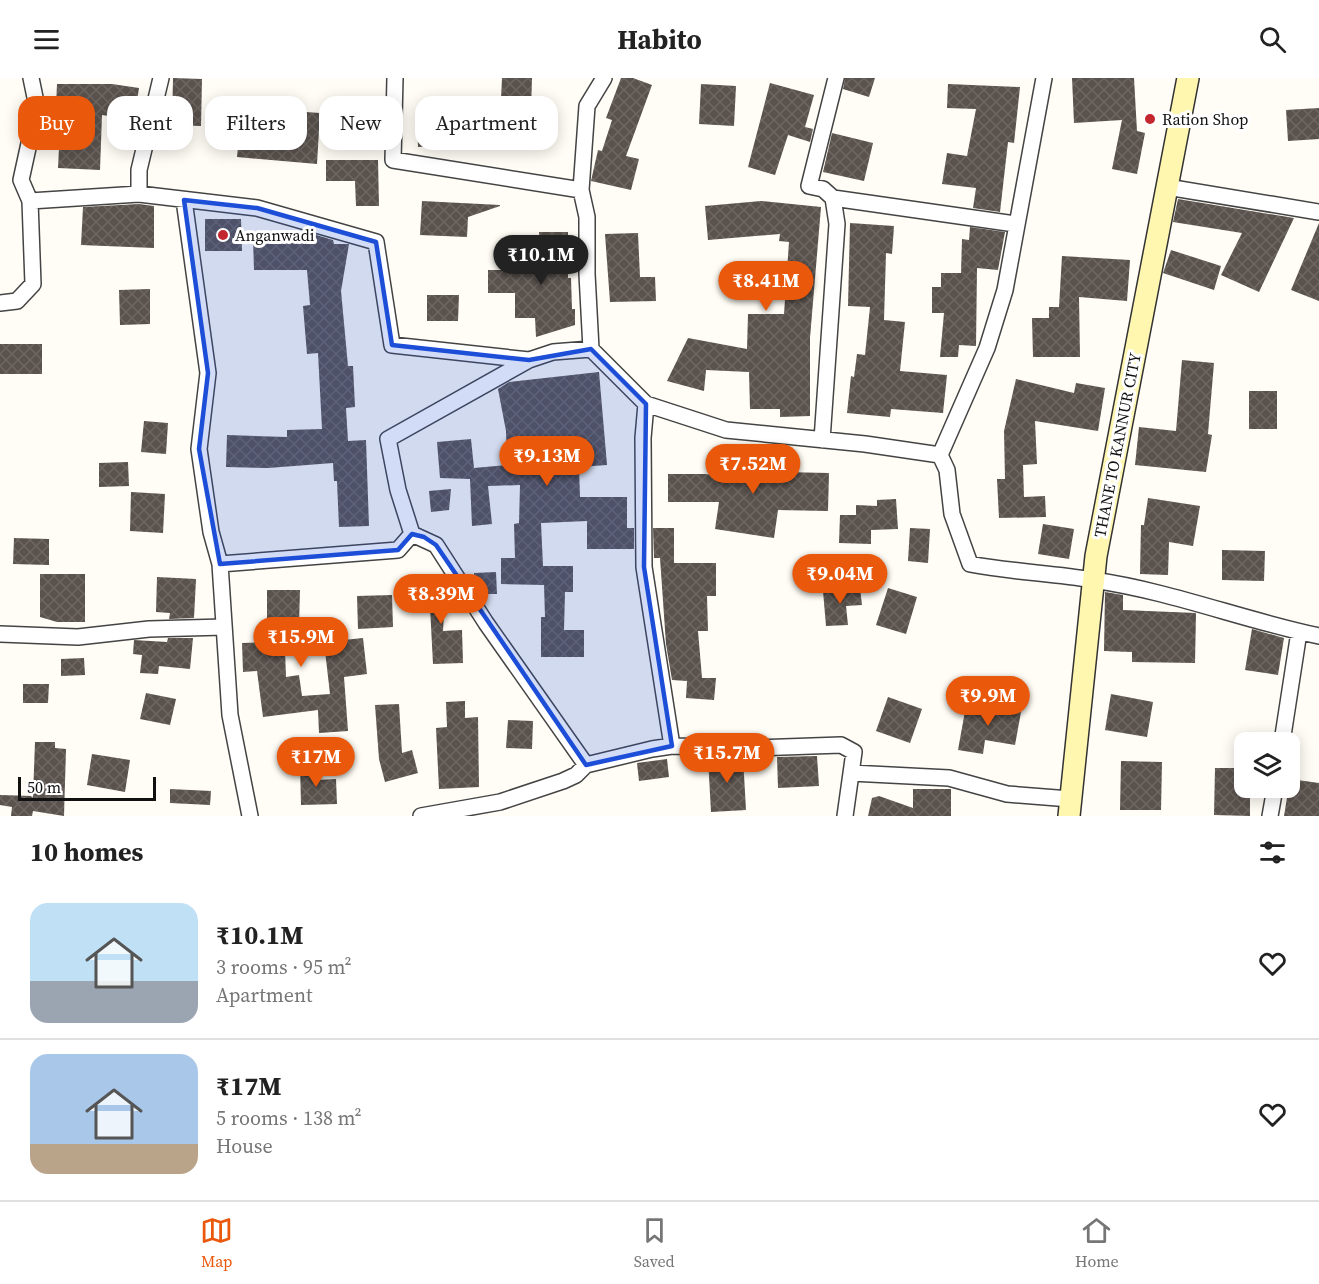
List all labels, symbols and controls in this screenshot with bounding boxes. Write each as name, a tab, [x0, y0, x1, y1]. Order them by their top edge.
text: Habito	[617, 21, 702, 58]
icon: menu	[30, 23, 63, 56]
icon: search	[1256, 23, 1289, 56]
chip: Buy	[18, 96, 95, 150]
chip: Rent	[107, 96, 193, 150]
chip: Filters	[205, 96, 307, 150]
chip: New	[319, 96, 403, 150]
chip: Apartment	[415, 96, 558, 150]
place label: Ration Shop	[1162, 108, 1248, 130]
marker: Ration Shop	[1143, 112, 1157, 126]
place label: Anganwadi	[235, 224, 315, 246]
marker: Anganwadi	[216, 228, 230, 242]
pin: ₹10.1M	[492, 235, 590, 286]
text: ₹10.1M	[507, 240, 575, 268]
pin: ₹8.41M	[717, 261, 815, 312]
text: ₹8.41M	[732, 266, 800, 294]
street label: THANE TO KANNUR CITY	[1088, 351, 1146, 539]
pin: ₹9.13M	[498, 436, 596, 487]
text: ₹9.13M	[513, 441, 581, 469]
pin: ₹7.52M	[704, 444, 802, 495]
text: ₹7.52M	[719, 449, 787, 477]
pin: ₹9.04M	[791, 554, 889, 605]
text: ₹9.04M	[806, 559, 874, 587]
pin: ₹8.39M	[392, 574, 490, 625]
text: ₹8.39M	[407, 579, 475, 607]
pin: ₹15.9M	[252, 617, 350, 668]
text: ₹15.9M	[267, 622, 335, 650]
pin: ₹9.9M	[946, 676, 1030, 727]
text: ₹9.9M	[960, 681, 1016, 709]
map controls	[1234, 732, 1300, 798]
button: layers	[1234, 732, 1300, 798]
pin: ₹15.7M	[678, 733, 776, 784]
pin: ₹17M	[280, 737, 352, 788]
text: ₹15.7M	[693, 738, 761, 766]
text: ₹17M	[291, 742, 341, 770]
scale bar	[18, 774, 156, 802]
text: 50 m	[27, 776, 61, 798]
text: 10 homes	[30, 834, 143, 870]
icon: filters	[1256, 836, 1289, 869]
text: ₹10.1M	[216, 917, 303, 953]
icon: home	[78, 927, 150, 999]
icon: heart	[1256, 947, 1289, 980]
text: 3 rooms · 95 m²	[216, 953, 352, 981]
text: Apartment	[216, 981, 313, 1009]
text: ₹17M	[216, 1068, 282, 1104]
icon: home	[78, 1078, 150, 1150]
icon: heart	[1256, 1098, 1289, 1131]
text: 5 rooms · 138 m²	[216, 1104, 362, 1132]
text: House	[216, 1132, 273, 1160]
tab: Map	[200, 1214, 233, 1272]
tab: Saved	[634, 1214, 675, 1272]
tab: Home	[1075, 1214, 1119, 1272]

